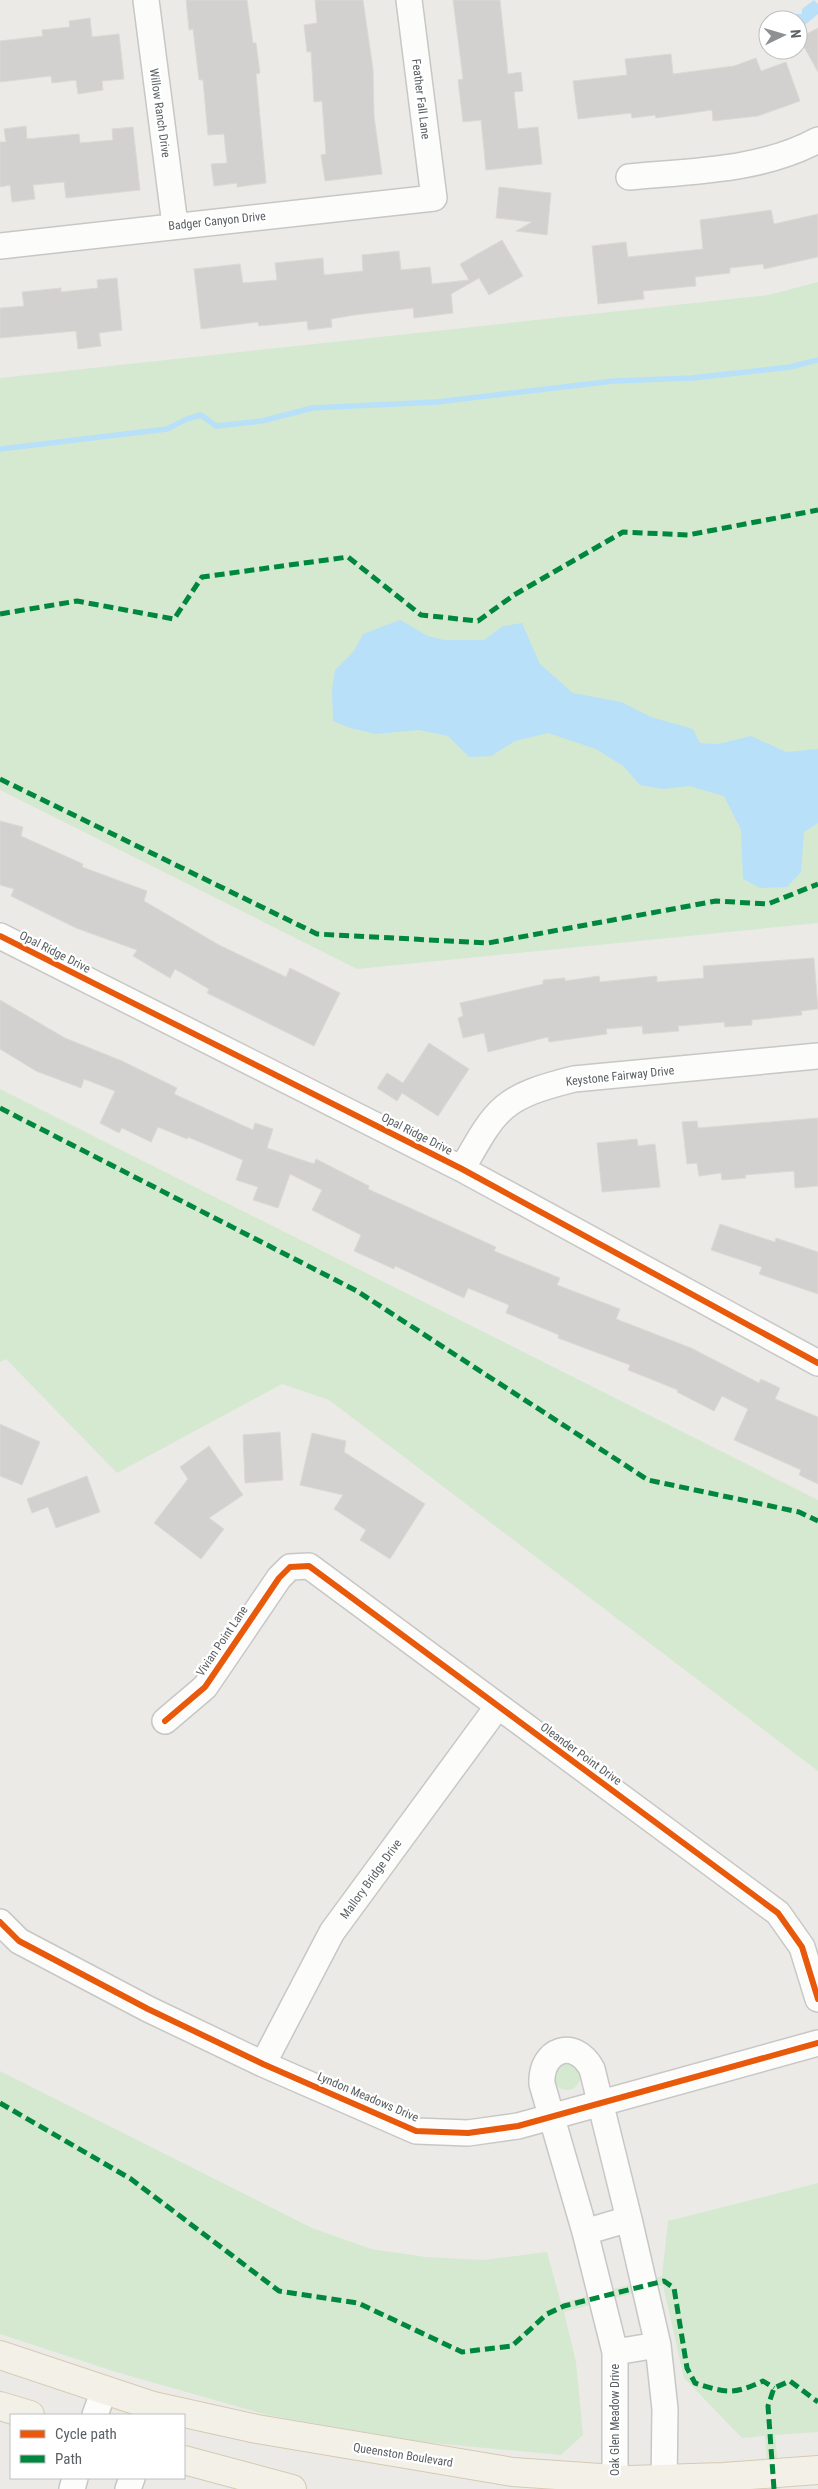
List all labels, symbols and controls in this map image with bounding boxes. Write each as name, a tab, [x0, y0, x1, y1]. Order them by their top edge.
north arrow	[758, 10, 808, 60]
text: N	[788, 29, 804, 39]
street label: Feather Fall Lane	[409, 58, 433, 140]
street label: Willow Ranch Drive	[147, 67, 173, 159]
street label: Badger Canyon Drive	[168, 209, 267, 233]
street label: Opal Ridge Drive	[17, 928, 93, 976]
street label: Keystone Fairway Drive	[565, 1063, 675, 1089]
street label: Opal Ridge Drive	[379, 1110, 455, 1158]
street label: Vivian Point Lane	[193, 1603, 251, 1679]
street label: Oleander Point Drive	[538, 1720, 624, 1788]
street label: Mallory Bridge Drive	[337, 1836, 405, 1922]
street label: Lyndon Meadows Drive	[315, 2069, 421, 2125]
street label: Oak Glen Meadow Drive	[608, 2364, 622, 2476]
legend	[10, 2414, 185, 2479]
text: Cycle path	[55, 2425, 117, 2443]
street label: Queenston Boulevard	[352, 2440, 454, 2470]
text: Path	[55, 2450, 82, 2468]

